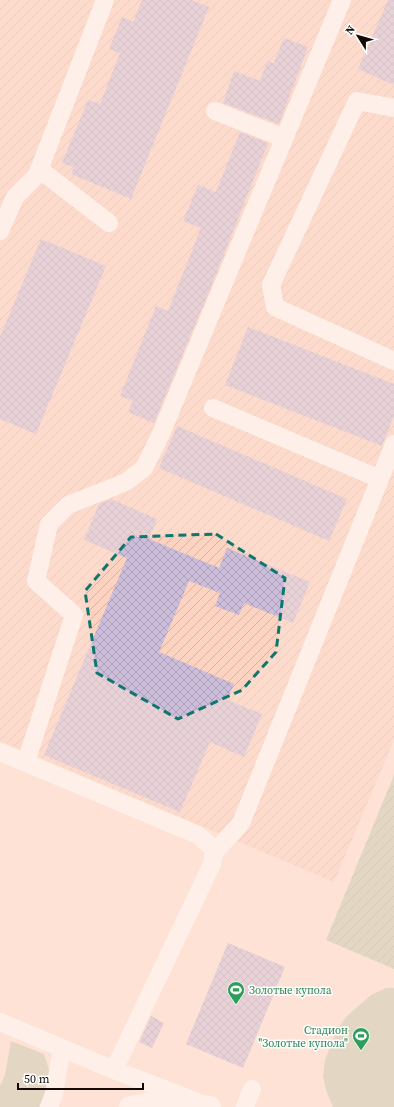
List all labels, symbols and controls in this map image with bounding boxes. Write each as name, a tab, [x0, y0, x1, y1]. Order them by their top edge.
north arrow	[338, 16, 378, 56]
text: N	[342, 23, 359, 38]
sports icon: Золотые купола	[226, 980, 246, 1005]
place label: Золотые купола	[249, 983, 332, 998]
place label: Стадион "Золотые купола"	[258, 1023, 348, 1051]
sports icon: Стадион "Золотые купола"	[351, 1026, 371, 1051]
scale bar	[18, 1065, 143, 1091]
text: 50 m	[24, 1071, 50, 1087]

